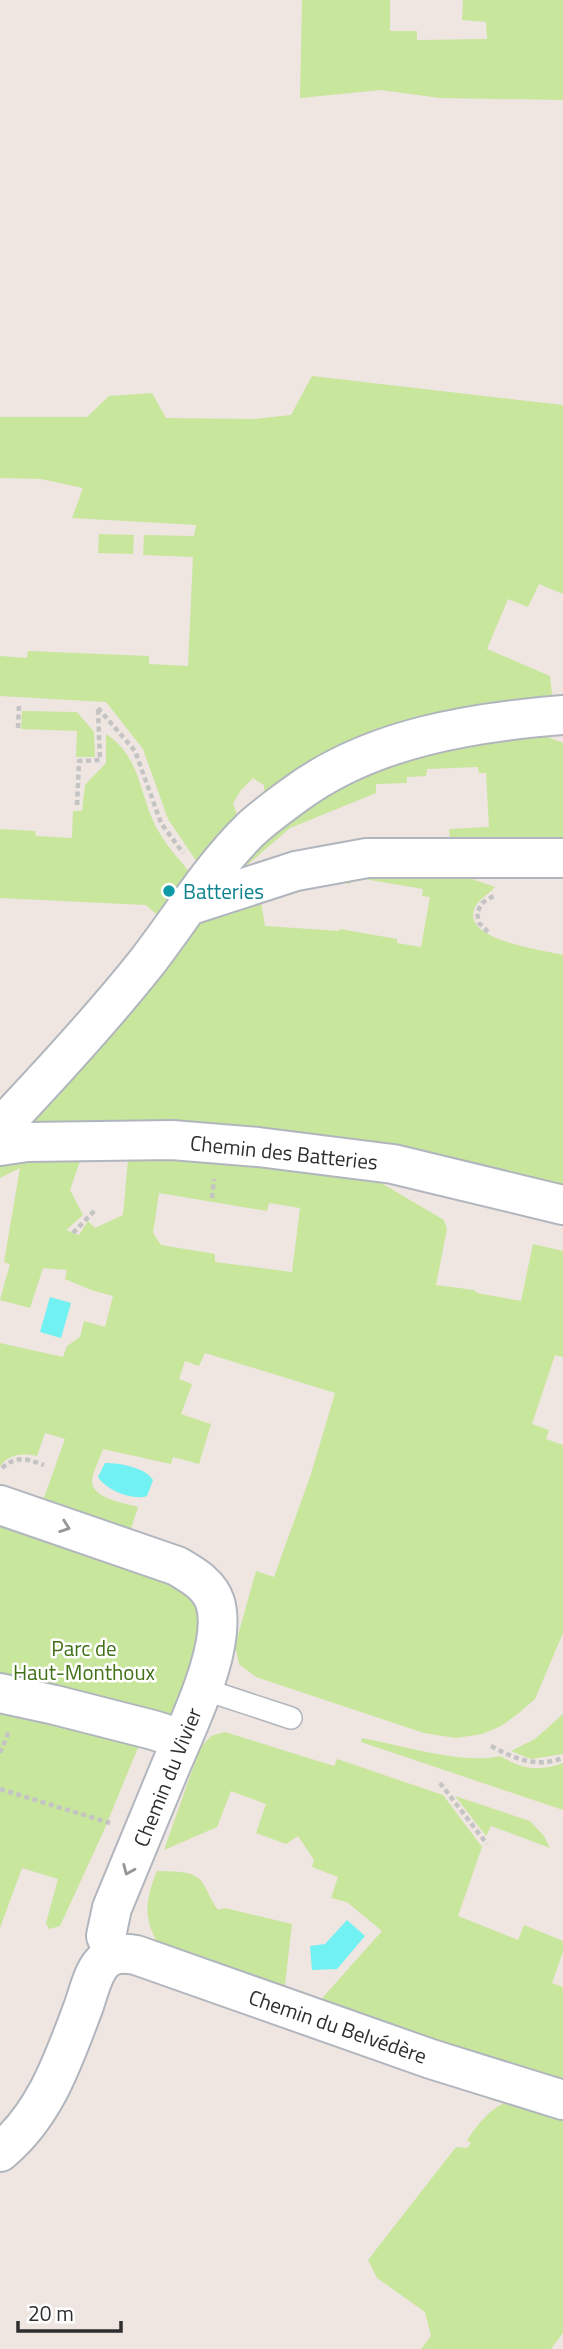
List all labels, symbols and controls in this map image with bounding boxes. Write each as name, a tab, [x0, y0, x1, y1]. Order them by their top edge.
place label: Batteries	[183, 875, 264, 907]
marker: Batteries	[161, 883, 177, 899]
street label: Chemin des Batteries	[189, 1126, 379, 1178]
one-way arrow	[58, 1519, 70, 1533]
park label: Parc de Haut-Monthoux	[13, 1632, 156, 1688]
street label: Chemin du Vivier	[125, 1703, 209, 1851]
one-way arrow	[122, 1863, 136, 1876]
street label: Chemin du Belvédère	[245, 1981, 431, 2071]
scale bar	[18, 2290, 121, 2334]
text: 20 m	[28, 2297, 74, 2329]

